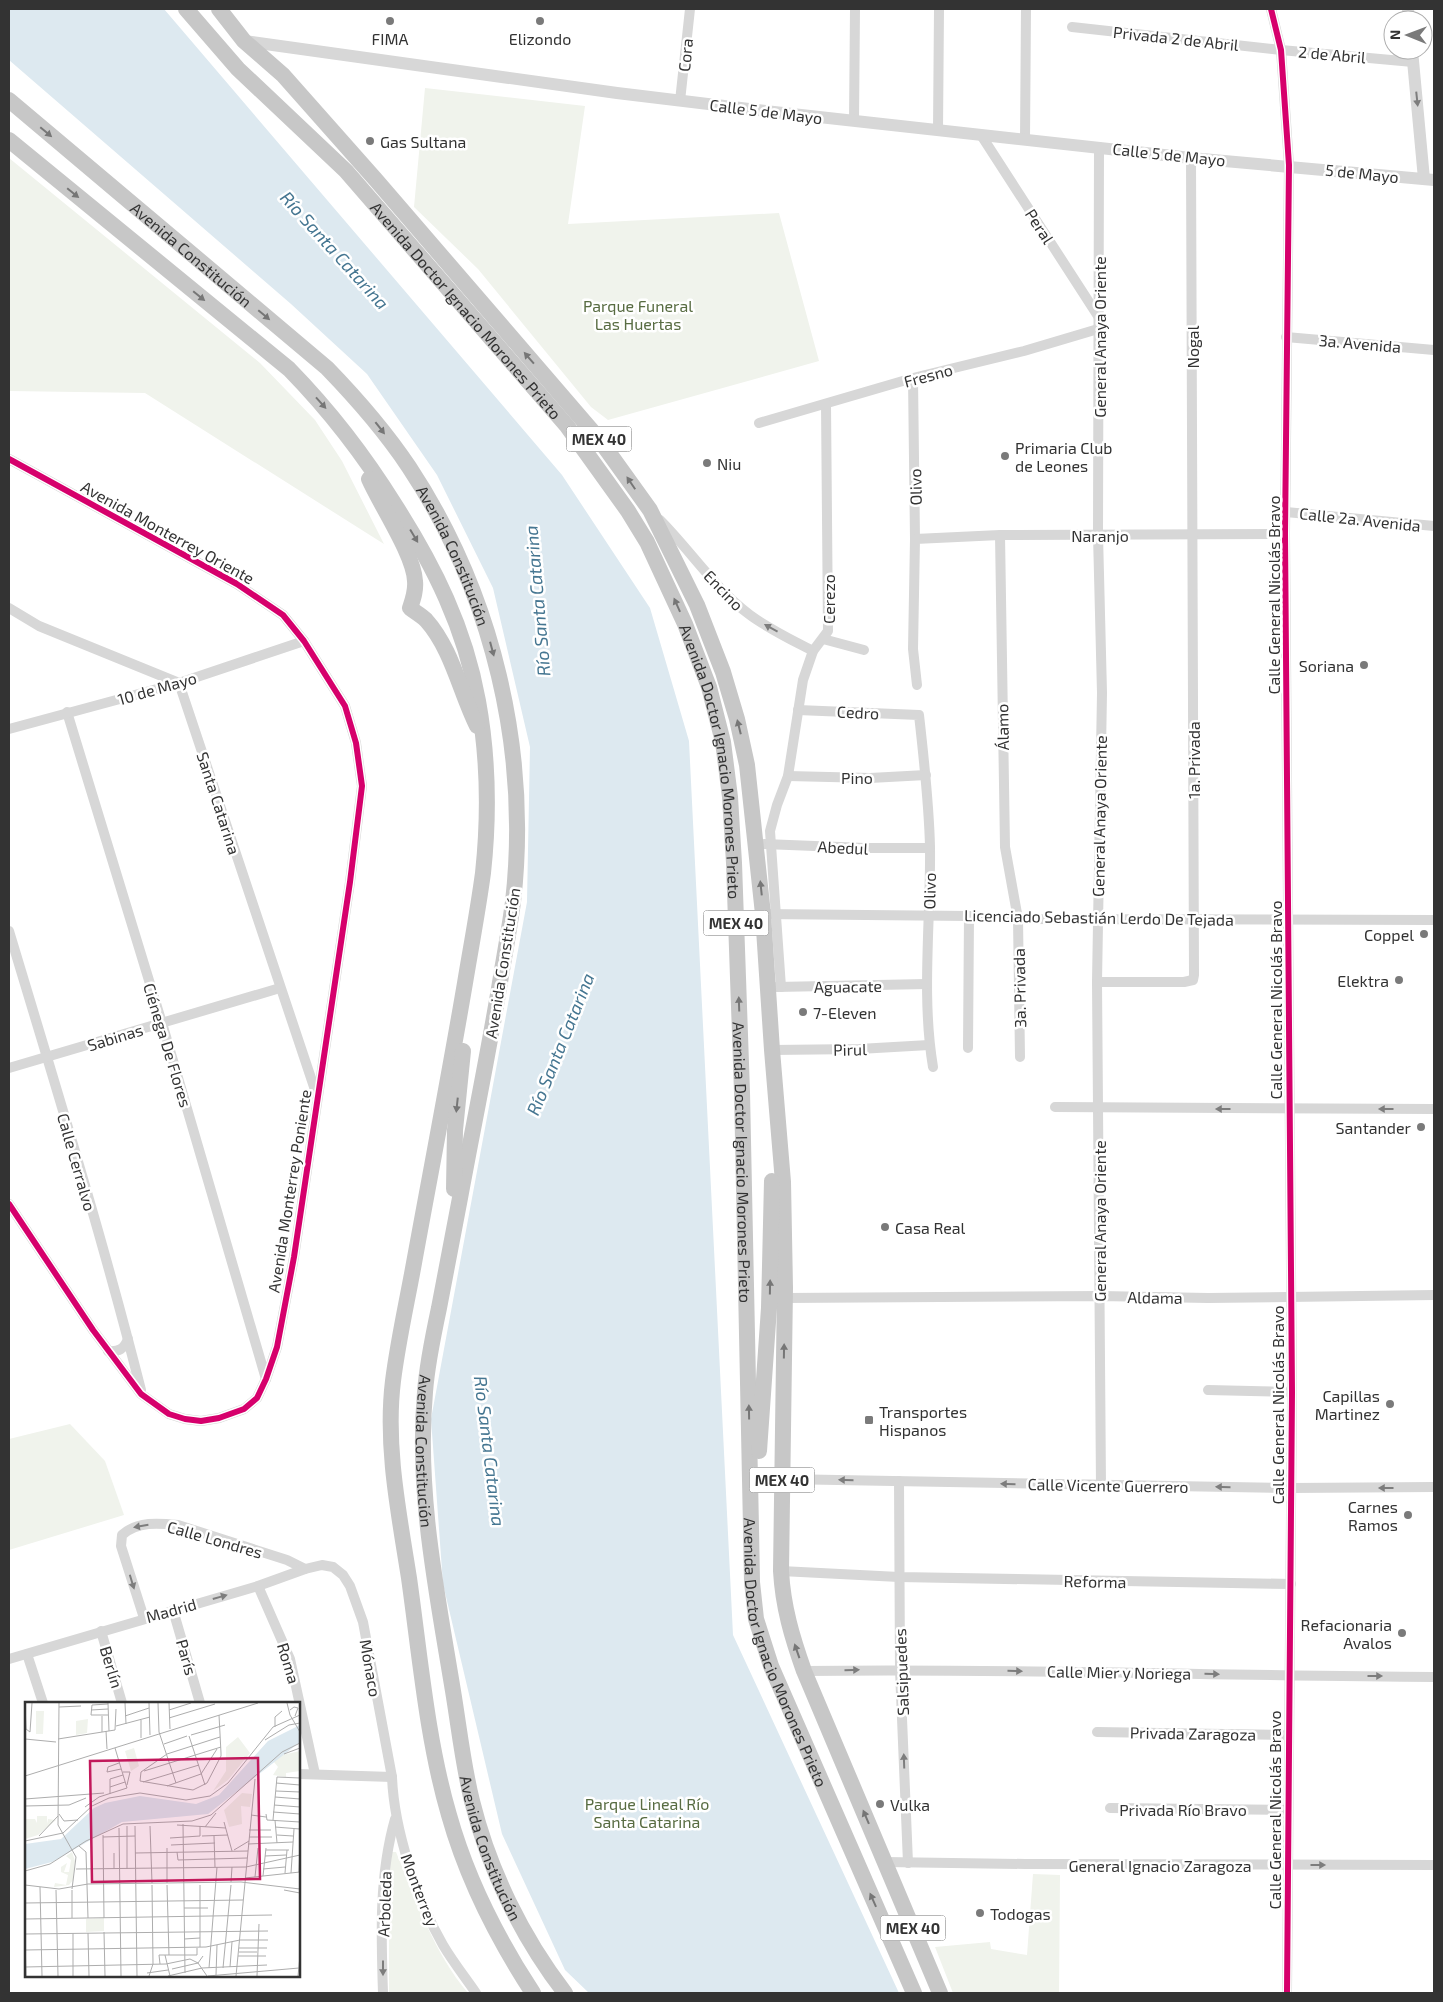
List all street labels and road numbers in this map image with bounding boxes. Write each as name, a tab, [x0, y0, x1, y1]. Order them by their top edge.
street label: Privada 2 de Abril	[1112, 22, 1240, 54]
street label: Cora	[674, 37, 696, 73]
street label: 2 de Abril	[1297, 42, 1367, 66]
street label: Calle 5 de Mayo	[709, 95, 823, 127]
street label: Calle 5 de Mayo	[1112, 139, 1226, 169]
street label: 5 de Mayo	[1324, 160, 1400, 186]
street label: Avenida Constitución	[127, 198, 256, 310]
street label: Avenida Doctor Ignacio Morones Prieto	[367, 198, 566, 423]
street label: Peral	[1022, 205, 1058, 247]
street label: General Anaya Oriente	[1090, 256, 1109, 418]
street label: Nogal	[1183, 325, 1202, 368]
street label: 3a. Avenida	[1318, 330, 1402, 356]
street label: Fresno	[902, 359, 954, 391]
road number: MEX 40	[566, 426, 632, 452]
street label: Olivo	[905, 468, 925, 506]
street label: Avenida Monterrey Oriente	[78, 476, 258, 588]
street label: Avenida Constitución	[413, 482, 494, 628]
street label: Calle General Nicolás Bravo	[1264, 495, 1283, 695]
street label: Calle 2a. Avenida	[1298, 503, 1422, 535]
street label: Naranjo	[1071, 526, 1129, 546]
street label: Encino	[700, 566, 748, 614]
street label: Cerezo	[819, 574, 838, 624]
street label: Avenida Doctor Ignacio Morones Prieto	[676, 621, 745, 899]
street label: 10 de Mayo	[115, 668, 199, 708]
street label: Cedro	[836, 701, 880, 723]
street label: Álamo	[992, 704, 1012, 750]
street label: 1a. Privada	[1184, 721, 1203, 799]
street label: General Anaya Oriente	[1088, 735, 1110, 897]
street label: Santa Catarina	[193, 749, 245, 857]
street label: Pino	[841, 768, 873, 787]
street label: Abedul	[817, 836, 869, 858]
street label: Olivo	[919, 872, 939, 910]
street label: Avenida Constitución	[481, 886, 523, 1040]
street label: Calle General Nicolás Bravo	[1266, 900, 1285, 1100]
street label: Licenciado Sebastián Lerdo De Tejada	[964, 905, 1234, 930]
road number: MEX 40	[704, 910, 768, 936]
street label: 3a. Privada	[1009, 948, 1029, 1028]
street label: Aguacate	[814, 976, 882, 996]
street label: Ciénega De Flores	[140, 981, 196, 1109]
street label: Sabinas	[85, 1020, 145, 1054]
street label: Avenida Doctor Ignacio Morones Prieto	[730, 1021, 756, 1303]
street label: Pirul	[833, 1039, 867, 1059]
street label: Avenida Monterrey Poniente	[264, 1088, 314, 1294]
street label: Calle Cerralvo	[54, 1111, 100, 1213]
street label: General Anaya Oriente	[1090, 1140, 1109, 1302]
street label: Aldama	[1127, 1287, 1183, 1307]
street label: Calle General Nicolás Bravo	[1268, 1305, 1287, 1505]
street label: Avenida Constitución	[413, 1374, 437, 1528]
road number: MEX 40	[750, 1468, 814, 1492]
street label: Calle Vicente Guerrero	[1027, 1474, 1189, 1496]
street label: Calle Londres	[165, 1516, 265, 1562]
street label: Avenida Doctor Ignacio Morones Prieto	[741, 1517, 832, 1789]
street label: Reforma	[1064, 1571, 1126, 1591]
street label: Madrid	[144, 1594, 198, 1626]
street label: Salsipuedes	[890, 1628, 912, 1716]
street label: París	[173, 1637, 201, 1677]
street label: Mónaco	[357, 1638, 385, 1698]
street label: Roma	[274, 1640, 304, 1686]
street label: Berlín	[97, 1644, 127, 1690]
street label: Calle Mier y Noriega	[1047, 1661, 1191, 1683]
street label: Calle General Nicolás Bravo	[1265, 1710, 1284, 1910]
street label: Privada Zaragoza	[1130, 1722, 1256, 1744]
street label: Avenida Constitución	[457, 1774, 526, 1923]
street label: Privada Río Bravo	[1119, 1800, 1247, 1819]
street label: Monterrey	[397, 1851, 443, 1930]
street label: General Ignacio Zaragoza	[1068, 1856, 1252, 1875]
street label: Arboleda	[373, 1871, 395, 1937]
road number: MEX 40	[880, 1916, 946, 1940]

